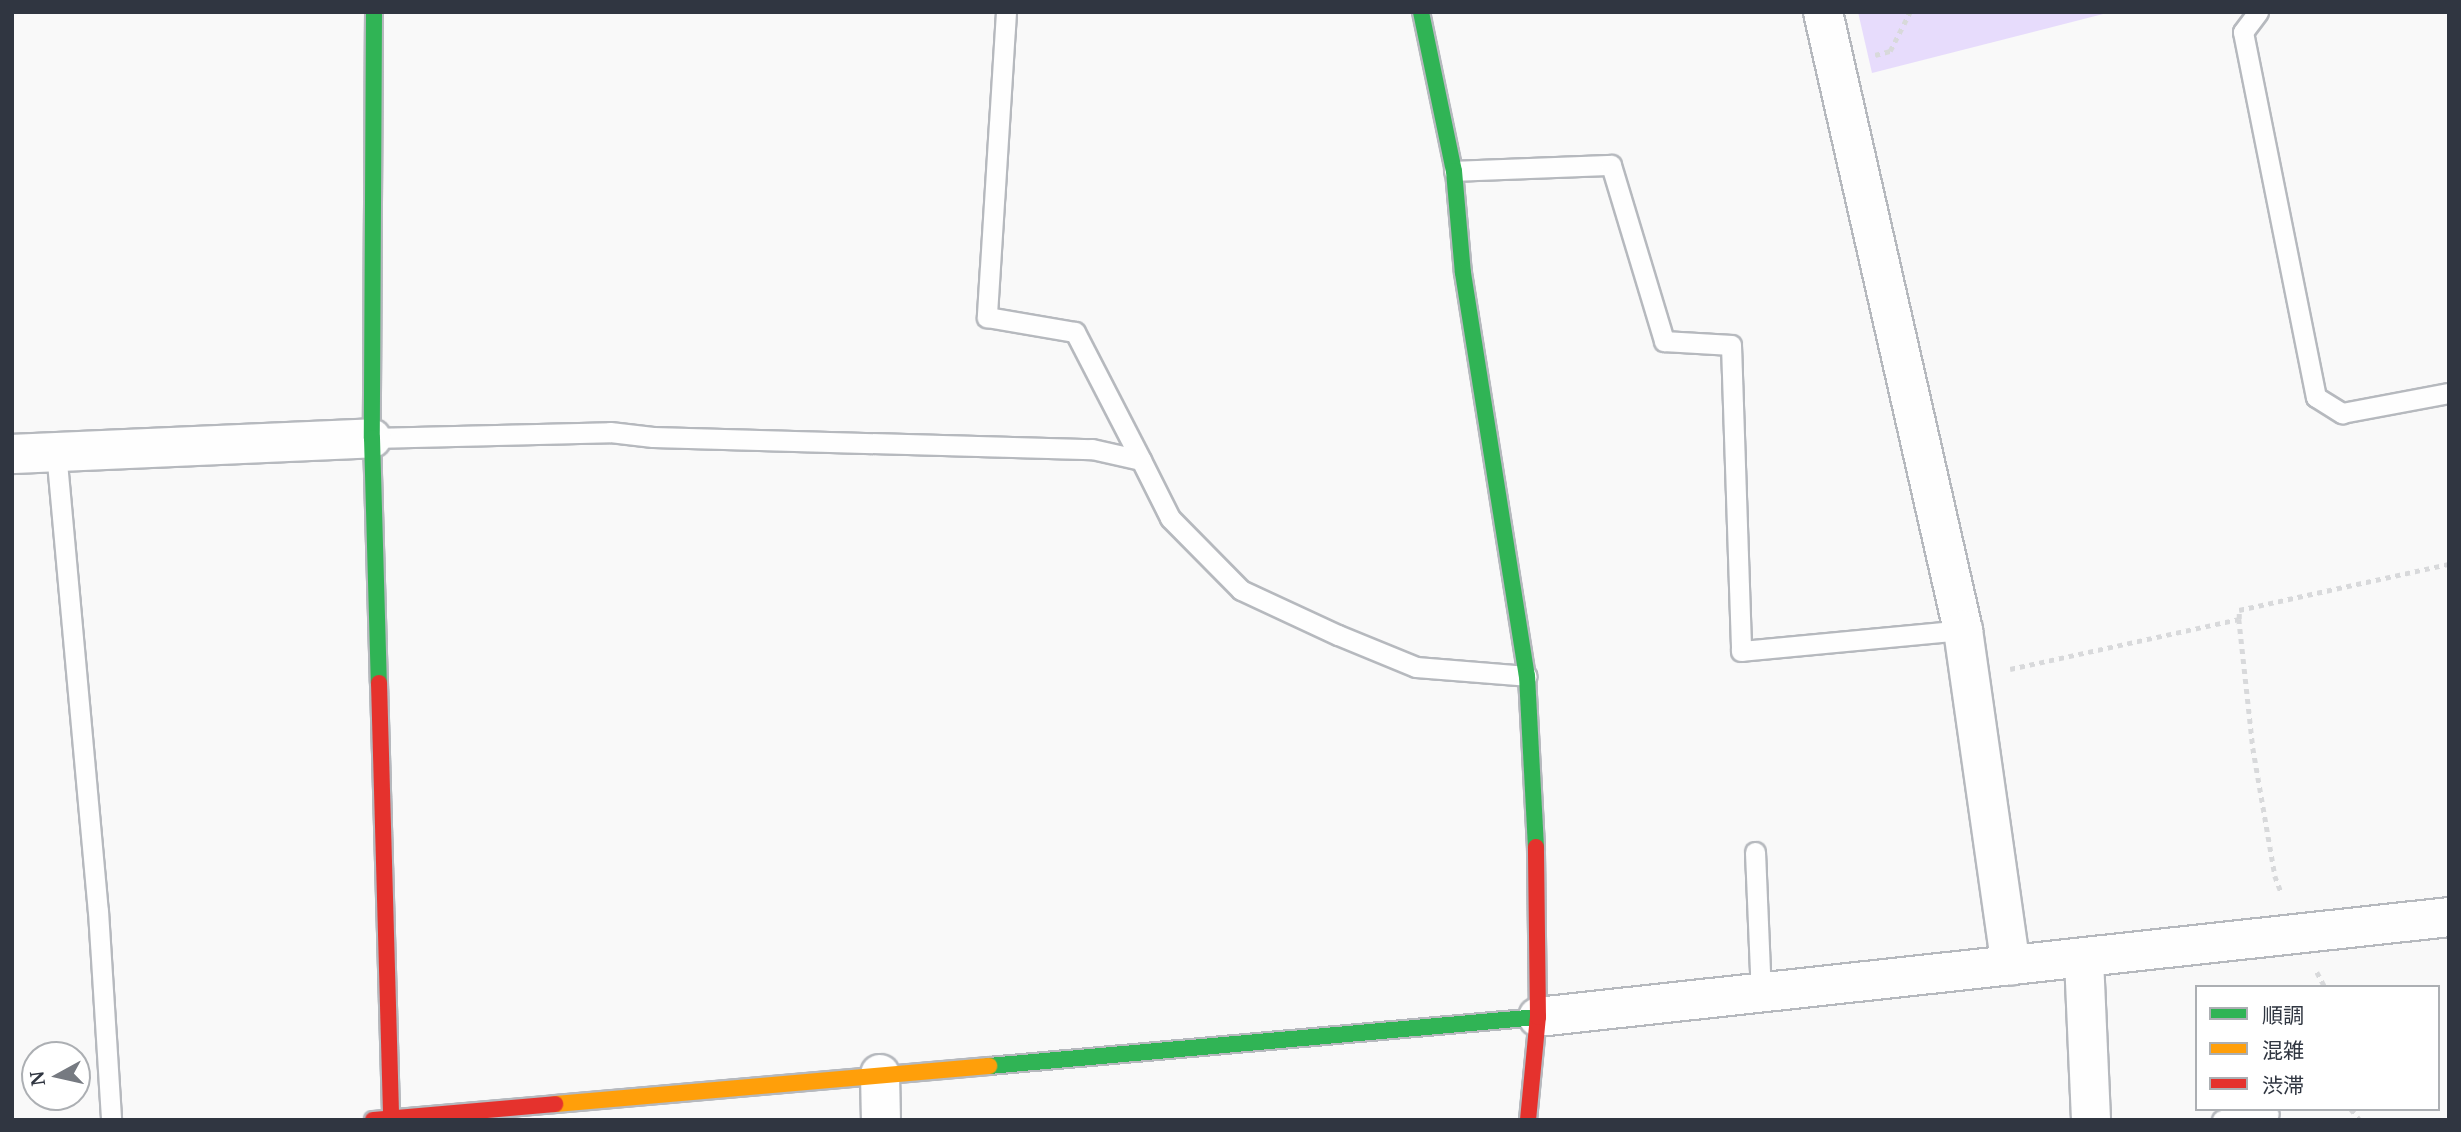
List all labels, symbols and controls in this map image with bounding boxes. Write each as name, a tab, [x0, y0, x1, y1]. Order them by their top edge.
legend	[2195, 985, 2440, 1111]
text: 順調	[2262, 1001, 2304, 1029]
text: 混雑	[2262, 1036, 2304, 1064]
north arrow	[21, 1041, 91, 1111]
text: N	[23, 1069, 51, 1088]
text: 渋滞	[2262, 1071, 2304, 1099]

